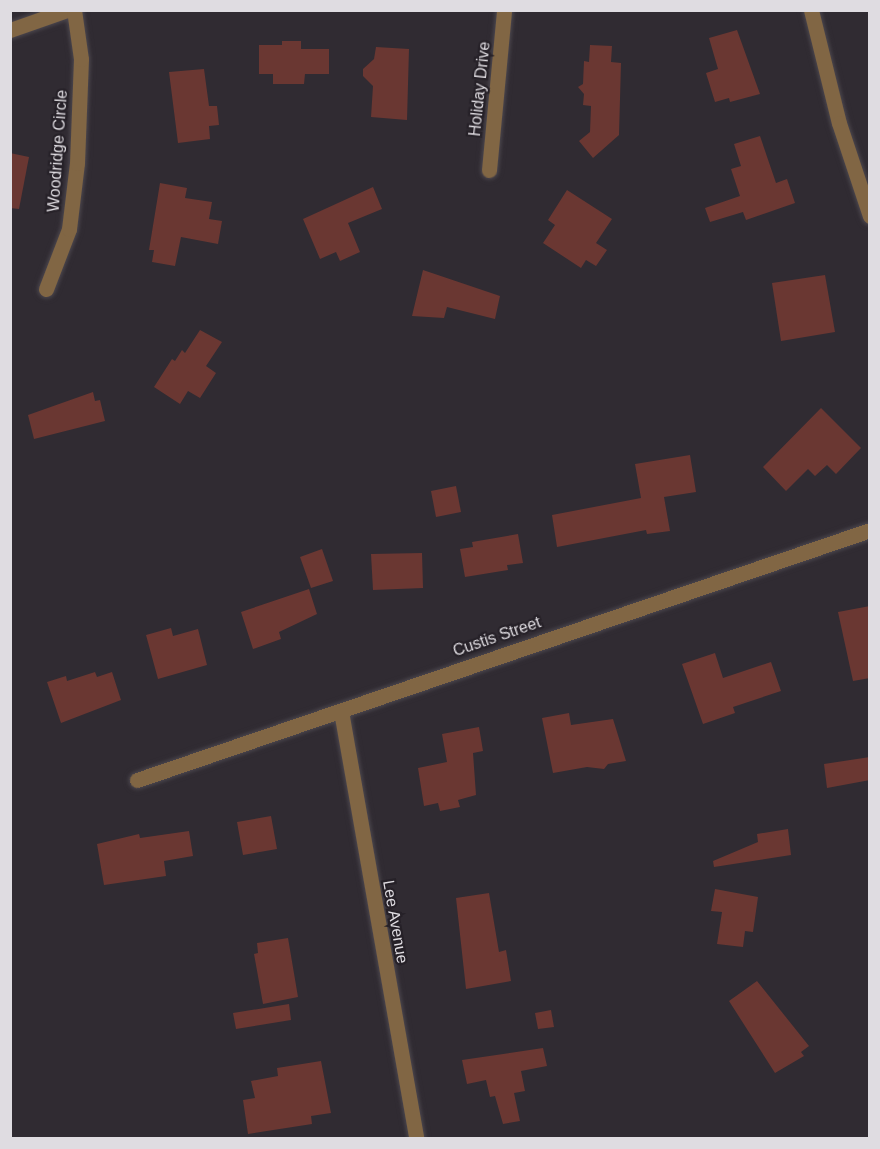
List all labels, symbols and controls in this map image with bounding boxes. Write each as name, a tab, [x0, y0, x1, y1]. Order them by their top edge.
street label: Holiday Drive	[465, 41, 495, 137]
street label: Woodridge Circle	[44, 89, 72, 213]
street label: Custis Street	[451, 613, 543, 661]
street label: Lee Avenue	[378, 878, 412, 966]

